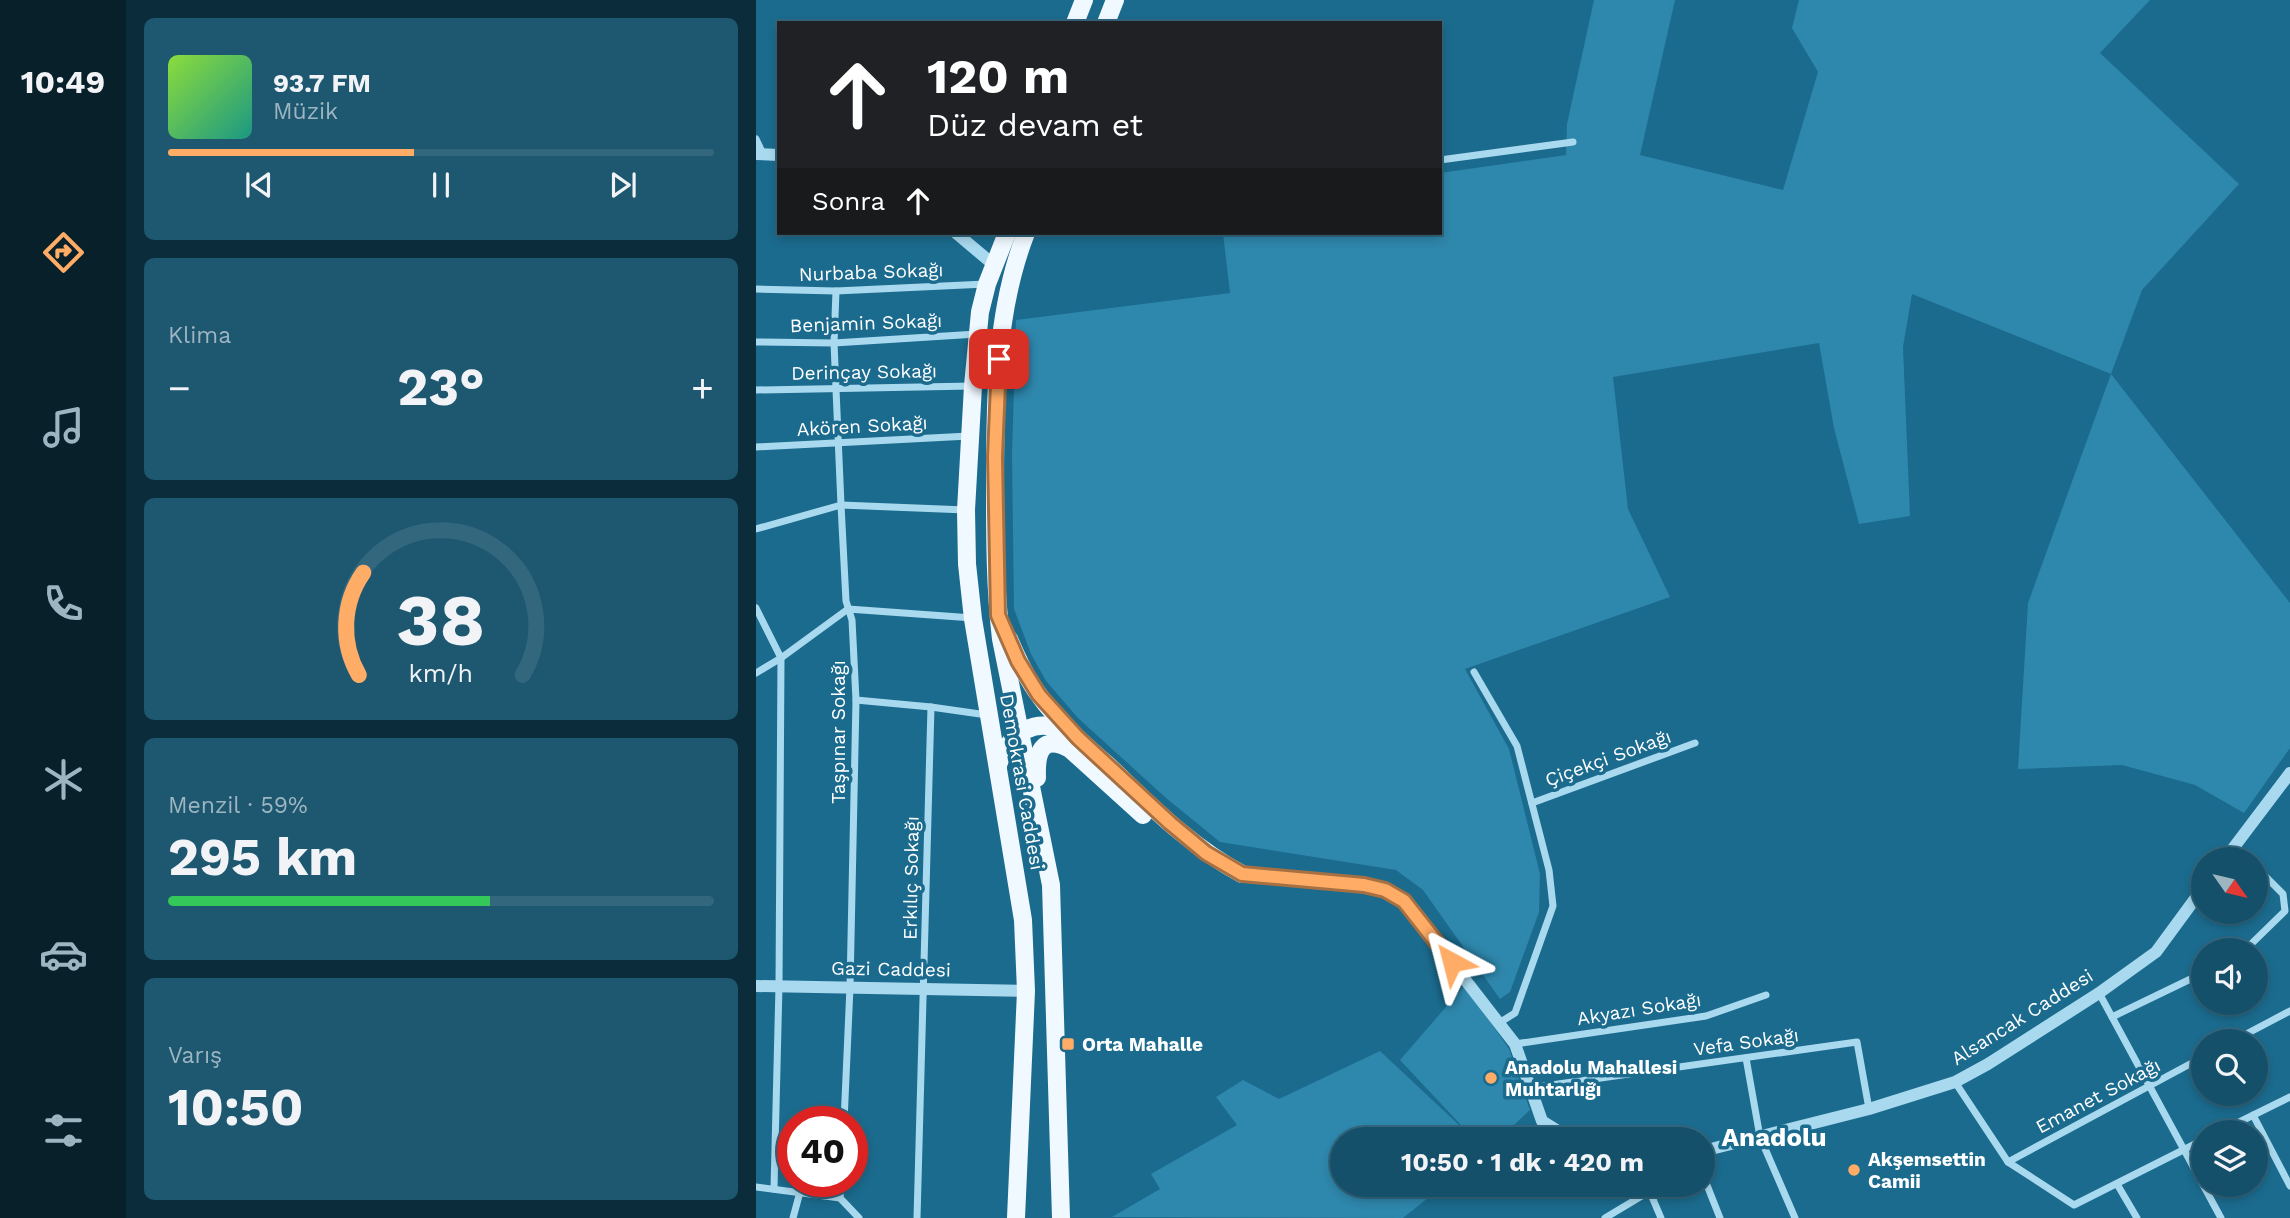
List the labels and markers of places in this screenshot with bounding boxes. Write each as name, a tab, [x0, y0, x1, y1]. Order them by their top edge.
pin	[969, 329, 1029, 389]
place label: Orta Mahalle	[1082, 1033, 1203, 1056]
marker: Orta Mahalle	[1060, 1036, 1076, 1052]
place label: Anadolu Mahallesi Muhtarlığı	[1505, 1056, 1677, 1101]
marker: Anadolu Mahallesi Muhtarlığı	[1483, 1070, 1499, 1086]
place label: Akşemsettin Camii	[1868, 1148, 1986, 1193]
marker: Akşemsettin Camii	[1846, 1162, 1862, 1178]

